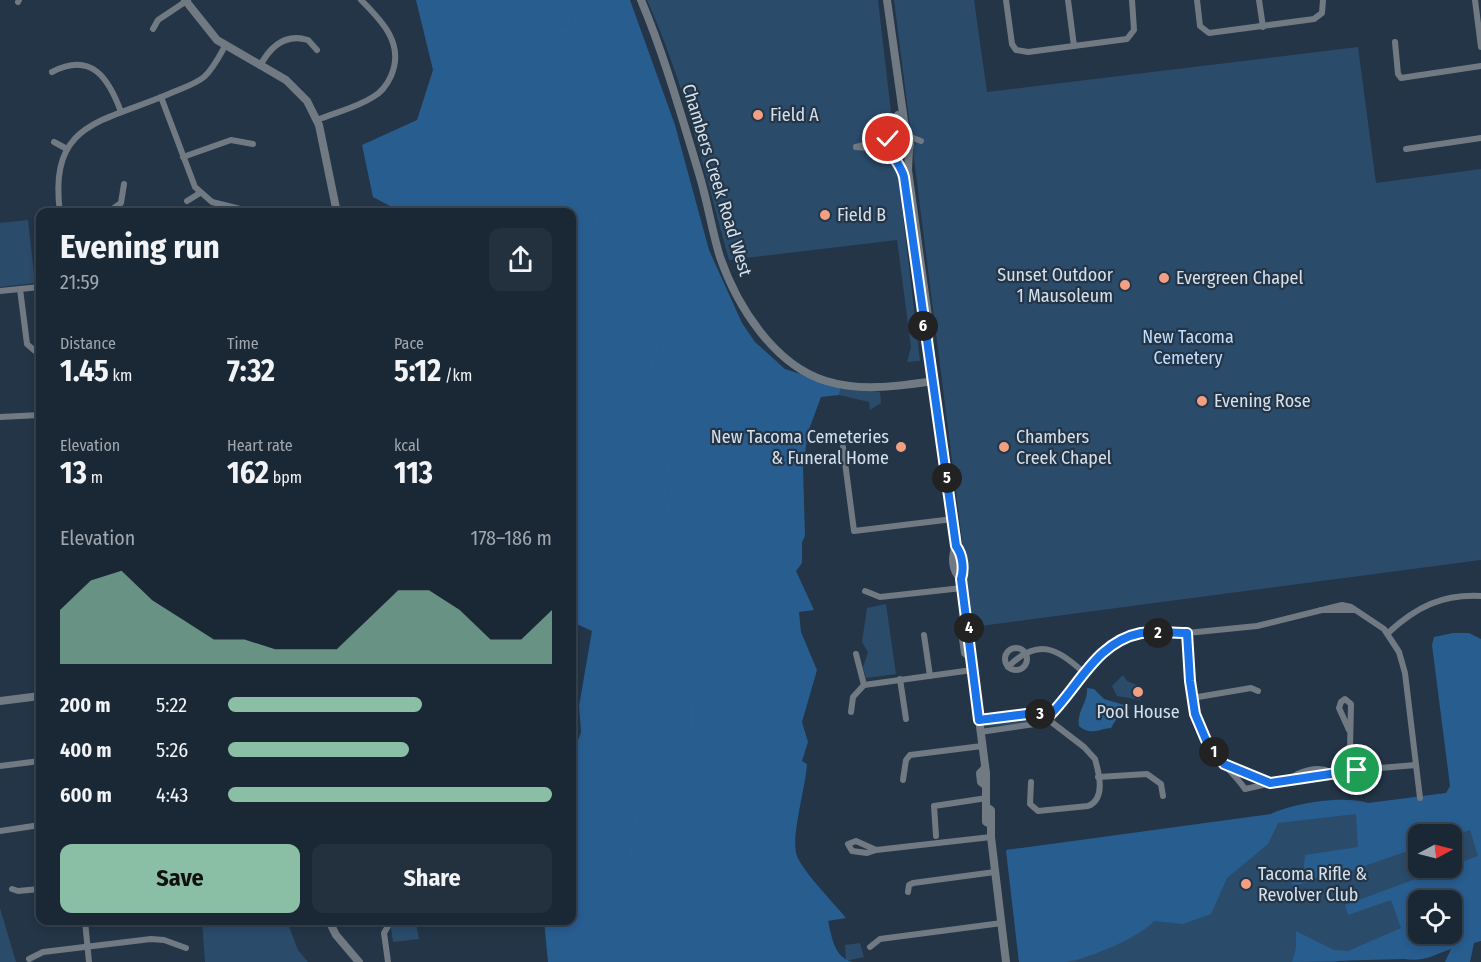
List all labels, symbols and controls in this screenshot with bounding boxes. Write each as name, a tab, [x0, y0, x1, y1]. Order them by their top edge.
street label: Chambers Creek Road West	[677, 81, 757, 279]
place label: Field A	[770, 104, 819, 126]
marker: Field A	[751, 108, 765, 122]
pin	[862, 113, 913, 164]
icon: check	[871, 122, 904, 155]
place label: Field B	[837, 204, 886, 226]
marker: Field B	[818, 208, 832, 222]
text: Evening run	[60, 227, 220, 267]
button: share	[489, 228, 552, 291]
place label: Sunset Outdoor 1 Mausoleum	[997, 264, 1114, 307]
place label: Evergreen Chapel	[1176, 267, 1303, 289]
text: 21:59	[60, 270, 99, 294]
marker: Evergreen Chapel	[1157, 271, 1171, 285]
marker: Sunset Outdoor 1 Mausoleum	[1118, 278, 1132, 292]
pin: 6	[908, 311, 938, 341]
text: 6	[919, 316, 927, 335]
park label: New Tacoma Cemetery	[1142, 326, 1234, 369]
text: Distance	[60, 334, 116, 353]
text: Time	[227, 334, 259, 353]
text: Pace	[394, 334, 424, 353]
text: 1.45	[60, 353, 109, 389]
text: 7:32	[227, 353, 275, 389]
text: 5:12	[394, 353, 441, 389]
text: km	[109, 366, 132, 385]
text: /km	[441, 366, 472, 385]
place label: Evening Rose	[1214, 390, 1311, 412]
marker: Evening Rose	[1195, 394, 1209, 408]
place label: New Tacoma Cemeteries & Funeral Home	[711, 426, 889, 469]
place label: Chambers Creek Chapel	[1016, 426, 1112, 469]
text: Elevation	[60, 436, 120, 455]
text: Heart rate	[227, 436, 293, 455]
text: kcal	[394, 436, 420, 455]
marker: New Tacoma Cemeteries & Funeral Home	[894, 440, 908, 454]
marker: Chambers Creek Chapel	[997, 440, 1011, 454]
text: 13	[60, 455, 87, 491]
text: 162	[227, 455, 269, 491]
text: 113	[394, 455, 433, 491]
pin: 5	[932, 463, 962, 493]
text: m	[87, 468, 103, 487]
text: bpm	[269, 468, 302, 487]
text: 5	[943, 468, 951, 487]
text: Elevation	[60, 526, 135, 550]
text: 178–186 m	[471, 526, 552, 550]
pin: 4	[954, 613, 984, 643]
text: 4	[965, 618, 973, 637]
pin: 2	[1143, 618, 1173, 648]
text: 2	[1154, 623, 1162, 642]
marker: Pool House	[1131, 685, 1145, 699]
text: 200 m	[60, 693, 111, 717]
text: 5:22	[156, 693, 187, 717]
pin: 3	[1025, 699, 1055, 729]
place label: Pool House	[1096, 701, 1180, 723]
text: 3	[1036, 704, 1044, 723]
pin: 1	[1199, 737, 1229, 767]
text: 400 m	[60, 738, 112, 762]
text: 5:26	[156, 738, 188, 762]
text: 1	[1211, 742, 1217, 761]
pin	[1331, 744, 1382, 795]
icon: arrive	[1340, 753, 1373, 786]
text: 600 m	[60, 783, 112, 807]
text: 4:43	[156, 783, 188, 807]
north arrow	[1408, 824, 1462, 878]
map controls	[1408, 824, 1462, 944]
button: Save	[60, 844, 300, 913]
button: Share	[312, 844, 552, 913]
place label: Tacoma Rifle & Revolver Club	[1258, 863, 1367, 906]
marker: Tacoma Rifle & Revolver Club	[1239, 877, 1253, 891]
button: locate	[1408, 890, 1462, 944]

